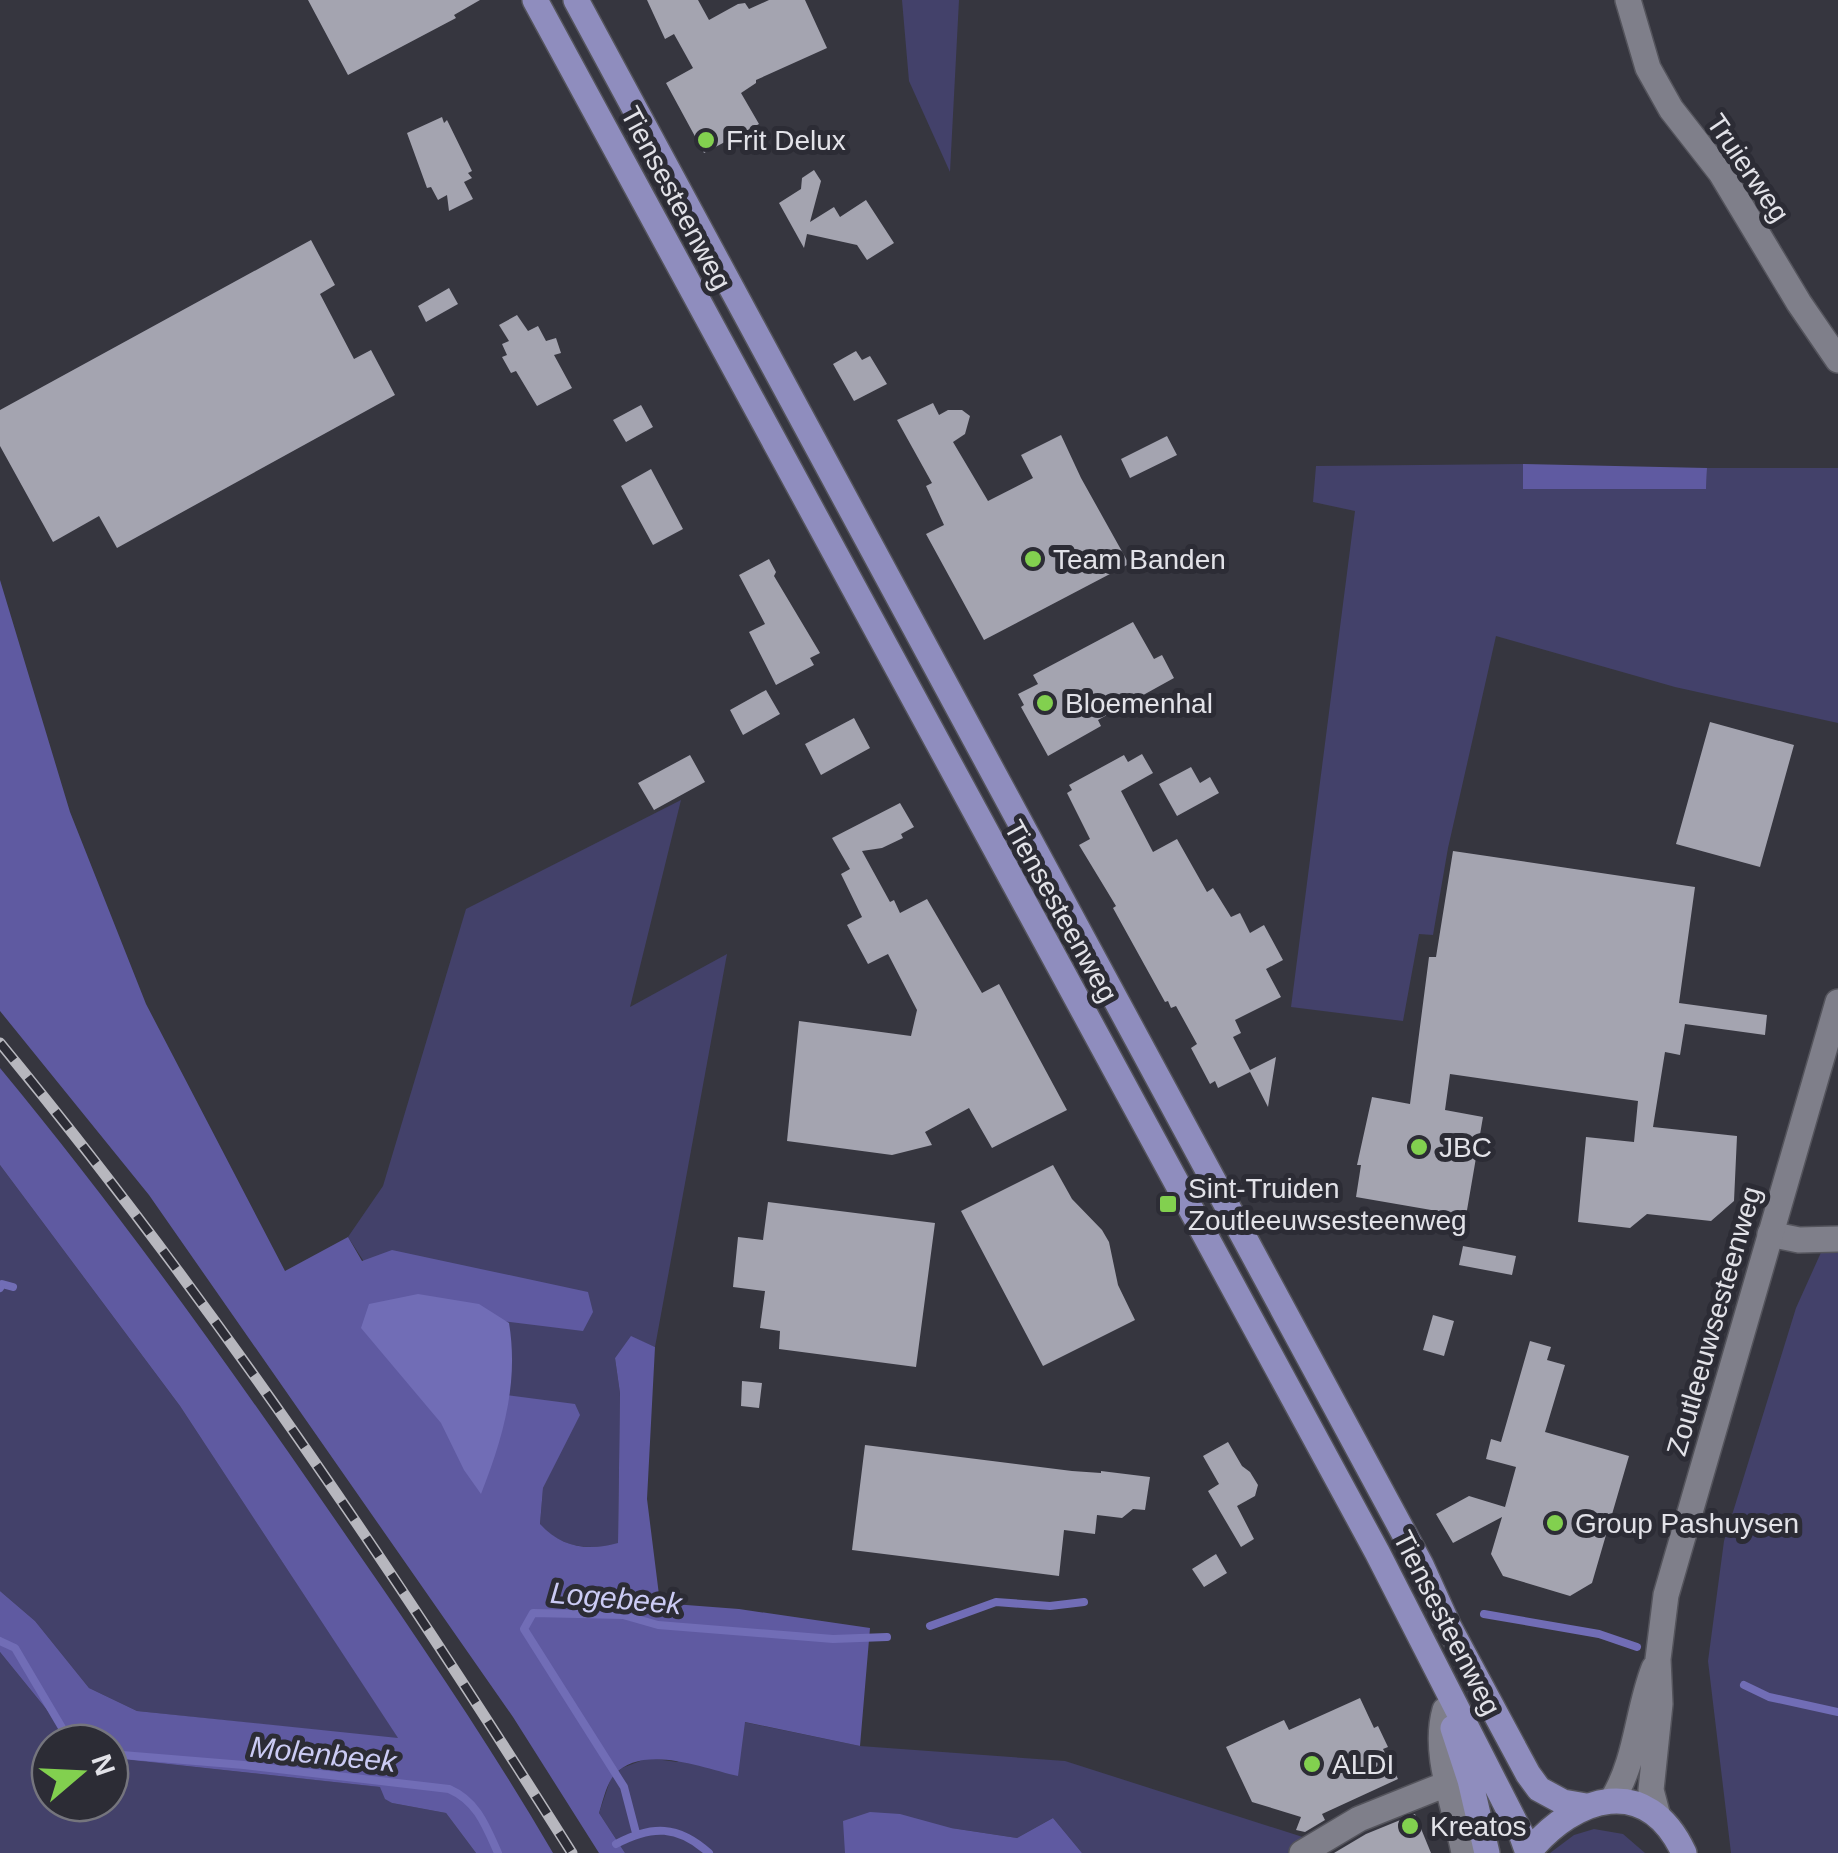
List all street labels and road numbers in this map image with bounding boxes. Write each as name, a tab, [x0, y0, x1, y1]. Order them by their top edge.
street label: Tiensesteenweg	[615, 101, 737, 295]
street label: Truierweg	[1701, 108, 1795, 228]
street label: Tiensesteenweg	[998, 815, 1124, 1007]
street label: Zoutleeuwsesteenweg	[1661, 1183, 1767, 1459]
street label: Tiensesteenweg	[1387, 1526, 1507, 1720]

